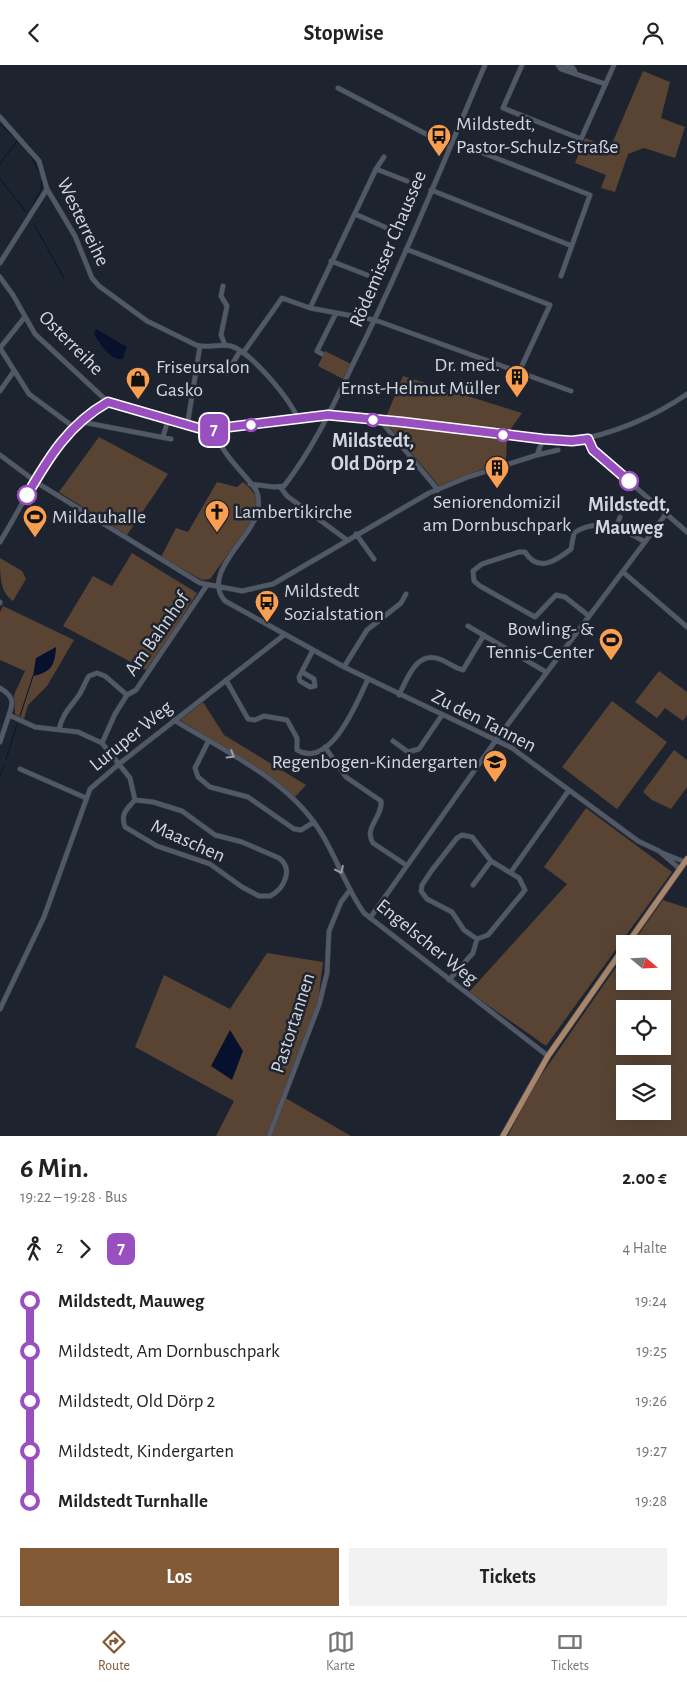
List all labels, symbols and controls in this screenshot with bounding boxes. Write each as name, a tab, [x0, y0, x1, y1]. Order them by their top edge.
icon: back	[20, 19, 48, 47]
icon: person	[639, 19, 667, 47]
text: Stopwise	[303, 22, 384, 44]
place label: Mildstedt, Pastor-Schulz-Straße	[456, 114, 618, 157]
bus stop icon: Mildstedt, Pastor-Schulz-Straße	[426, 123, 452, 157]
street label: Rödemisser Chaussee	[346, 168, 430, 330]
street label: Westerreihe	[53, 175, 113, 269]
street label: Osterreihe	[35, 307, 107, 379]
place label: Dr. med. Ernst-Helmut Müller	[340, 355, 501, 398]
place label: Friseursalon Gasko	[156, 357, 250, 400]
building icon: Dr. med. Ernst-Helmut Müller	[504, 364, 530, 398]
shop icon: Friseursalon Gasko	[125, 366, 151, 400]
marker: Mildstedt, Old Dörp 2	[366, 413, 380, 427]
line badge: 7	[198, 414, 230, 446]
unlabelled marker	[244, 418, 258, 432]
text: 7	[210, 421, 218, 439]
unlabelled marker	[496, 428, 510, 442]
place label: Mildstedt, Old Dörp 2	[331, 431, 415, 474]
building icon: Seniorendomizil am Dornbuschpark	[484, 455, 510, 489]
marker: Mildstedt, Mauweg	[619, 471, 639, 491]
unlabelled marker	[17, 485, 37, 505]
place label: Seniorendomizil am Dornbuschpark	[423, 492, 571, 535]
place label: Mildstedt, Mauweg	[588, 495, 670, 538]
church icon: Lambertikirche	[204, 499, 230, 533]
place label: Lambertikirche	[234, 502, 352, 522]
sports icon: Mildauhalle	[22, 504, 48, 538]
place label: Mildauhalle	[52, 507, 146, 527]
place label: Mildstedt Sozialstation	[284, 581, 384, 624]
street label: Am Bahnhof	[121, 588, 194, 679]
bus stop icon: Mildstedt Sozialstation	[254, 589, 280, 623]
place label: Bowling- & Tennis-Center	[486, 619, 595, 662]
sports icon: Bowling- & Tennis-Center	[598, 627, 624, 661]
street label: Zu den Tannen	[428, 686, 540, 756]
street label: Luruper Weg	[86, 697, 176, 775]
one-way arrow	[225, 749, 234, 759]
school or university icon: Regenbogen-Kindergarten	[482, 749, 508, 783]
place label: Regenbogen-Kindergarten	[272, 752, 478, 772]
street label: Maaschen	[148, 816, 228, 866]
one-way arrow	[334, 865, 345, 874]
street label: Engelscher Weg	[373, 895, 482, 989]
north arrow	[616, 935, 671, 990]
map controls	[616, 935, 671, 1120]
street label: Pastortannen	[267, 970, 319, 1076]
button: locate	[616, 1000, 671, 1055]
button: layers	[616, 1065, 671, 1120]
text: 6 Min.	[20, 1155, 89, 1183]
text: 2.00 €	[622, 1169, 667, 1188]
text: 19:22 – 19:28 · Bus	[20, 1189, 127, 1205]
icon: walk	[20, 1235, 48, 1263]
icon: forward	[71, 1235, 99, 1263]
text: 2	[56, 1240, 63, 1256]
text: 7	[117, 1240, 125, 1258]
text: 4 Halte	[622, 1240, 667, 1256]
text: Mildstedt, Mauweg	[58, 1292, 204, 1311]
text: 19:24	[635, 1293, 667, 1309]
text: Mildstedt, Am Dornbuschpark	[58, 1342, 280, 1361]
text: 19:25	[636, 1343, 667, 1359]
text: Mildstedt, Old Dörp 2	[58, 1392, 215, 1411]
text: 19:26	[636, 1393, 667, 1409]
text: Mildstedt, Kindergarten	[58, 1442, 234, 1461]
text: 19:27	[636, 1443, 667, 1459]
text: Mildstedt Turnhalle	[58, 1492, 208, 1511]
text: 19:28	[635, 1493, 667, 1509]
button: Los	[20, 1548, 339, 1606]
button: Tickets	[349, 1548, 667, 1606]
tab: Route	[98, 1628, 130, 1675]
tab: Karte	[326, 1628, 355, 1675]
tab: Tickets	[551, 1628, 589, 1675]

